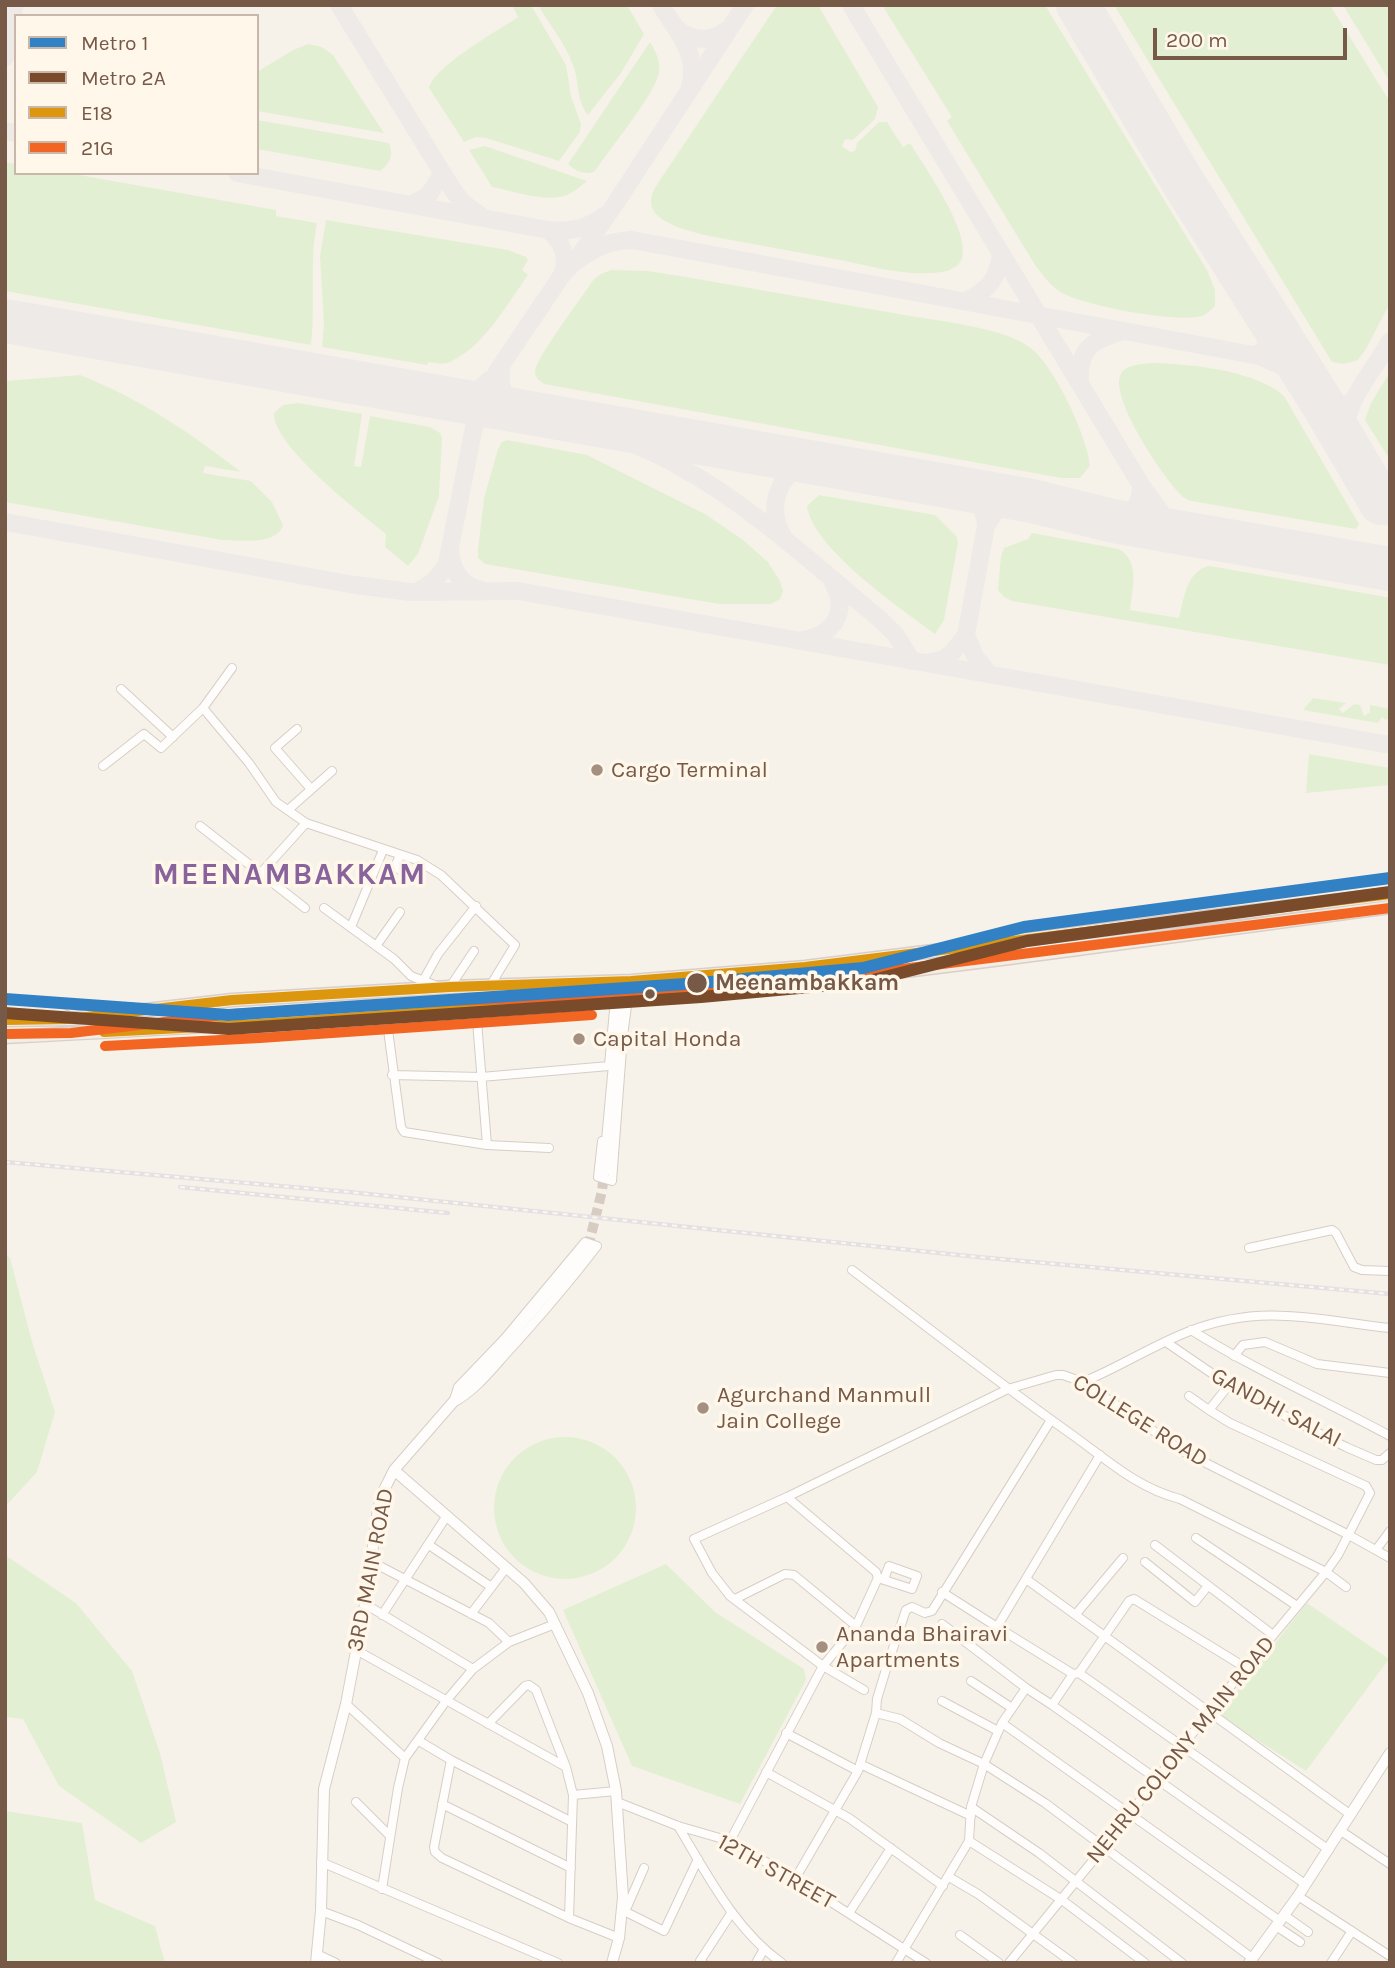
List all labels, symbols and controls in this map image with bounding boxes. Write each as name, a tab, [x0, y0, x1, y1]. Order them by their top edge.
legend	[14, 14, 259, 175]
scale bar	[1157, 14, 1351, 58]
text: 200 m	[1166, 28, 1228, 52]
text: Metro 1	[81, 31, 148, 55]
text: Metro 2A	[81, 66, 166, 90]
text: E18	[81, 101, 113, 125]
text: 21G	[81, 136, 114, 160]
place label: Cargo Terminal	[611, 756, 768, 784]
marker: Cargo Terminal	[589, 762, 605, 778]
district label: MEENAMBAKKAM	[154, 857, 426, 893]
place label: Meenambakkam	[715, 969, 899, 997]
marker: Meenambakkam	[685, 971, 709, 995]
unlabelled marker	[643, 987, 657, 1001]
place label: Capital Honda	[593, 1025, 741, 1053]
marker: Capital Honda	[571, 1031, 587, 1047]
street label: GANDHI SALAI	[1206, 1362, 1346, 1454]
street label: COLLEGE ROAD	[1067, 1369, 1213, 1473]
place label: Agurchand Manmull Jain College	[717, 1381, 931, 1435]
marker: Agurchand Manmull Jain College	[695, 1400, 711, 1416]
street label: 3RD MAIN ROAD	[342, 1486, 400, 1654]
place label: Ananda Bhairavi Apartments	[836, 1620, 1008, 1674]
street label: NEHRU COLONY MAIN ROAD	[1081, 1631, 1281, 1869]
marker: Ananda Bhairavi Apartments	[814, 1639, 830, 1655]
street label: 12TH STREET	[712, 1828, 840, 1916]

